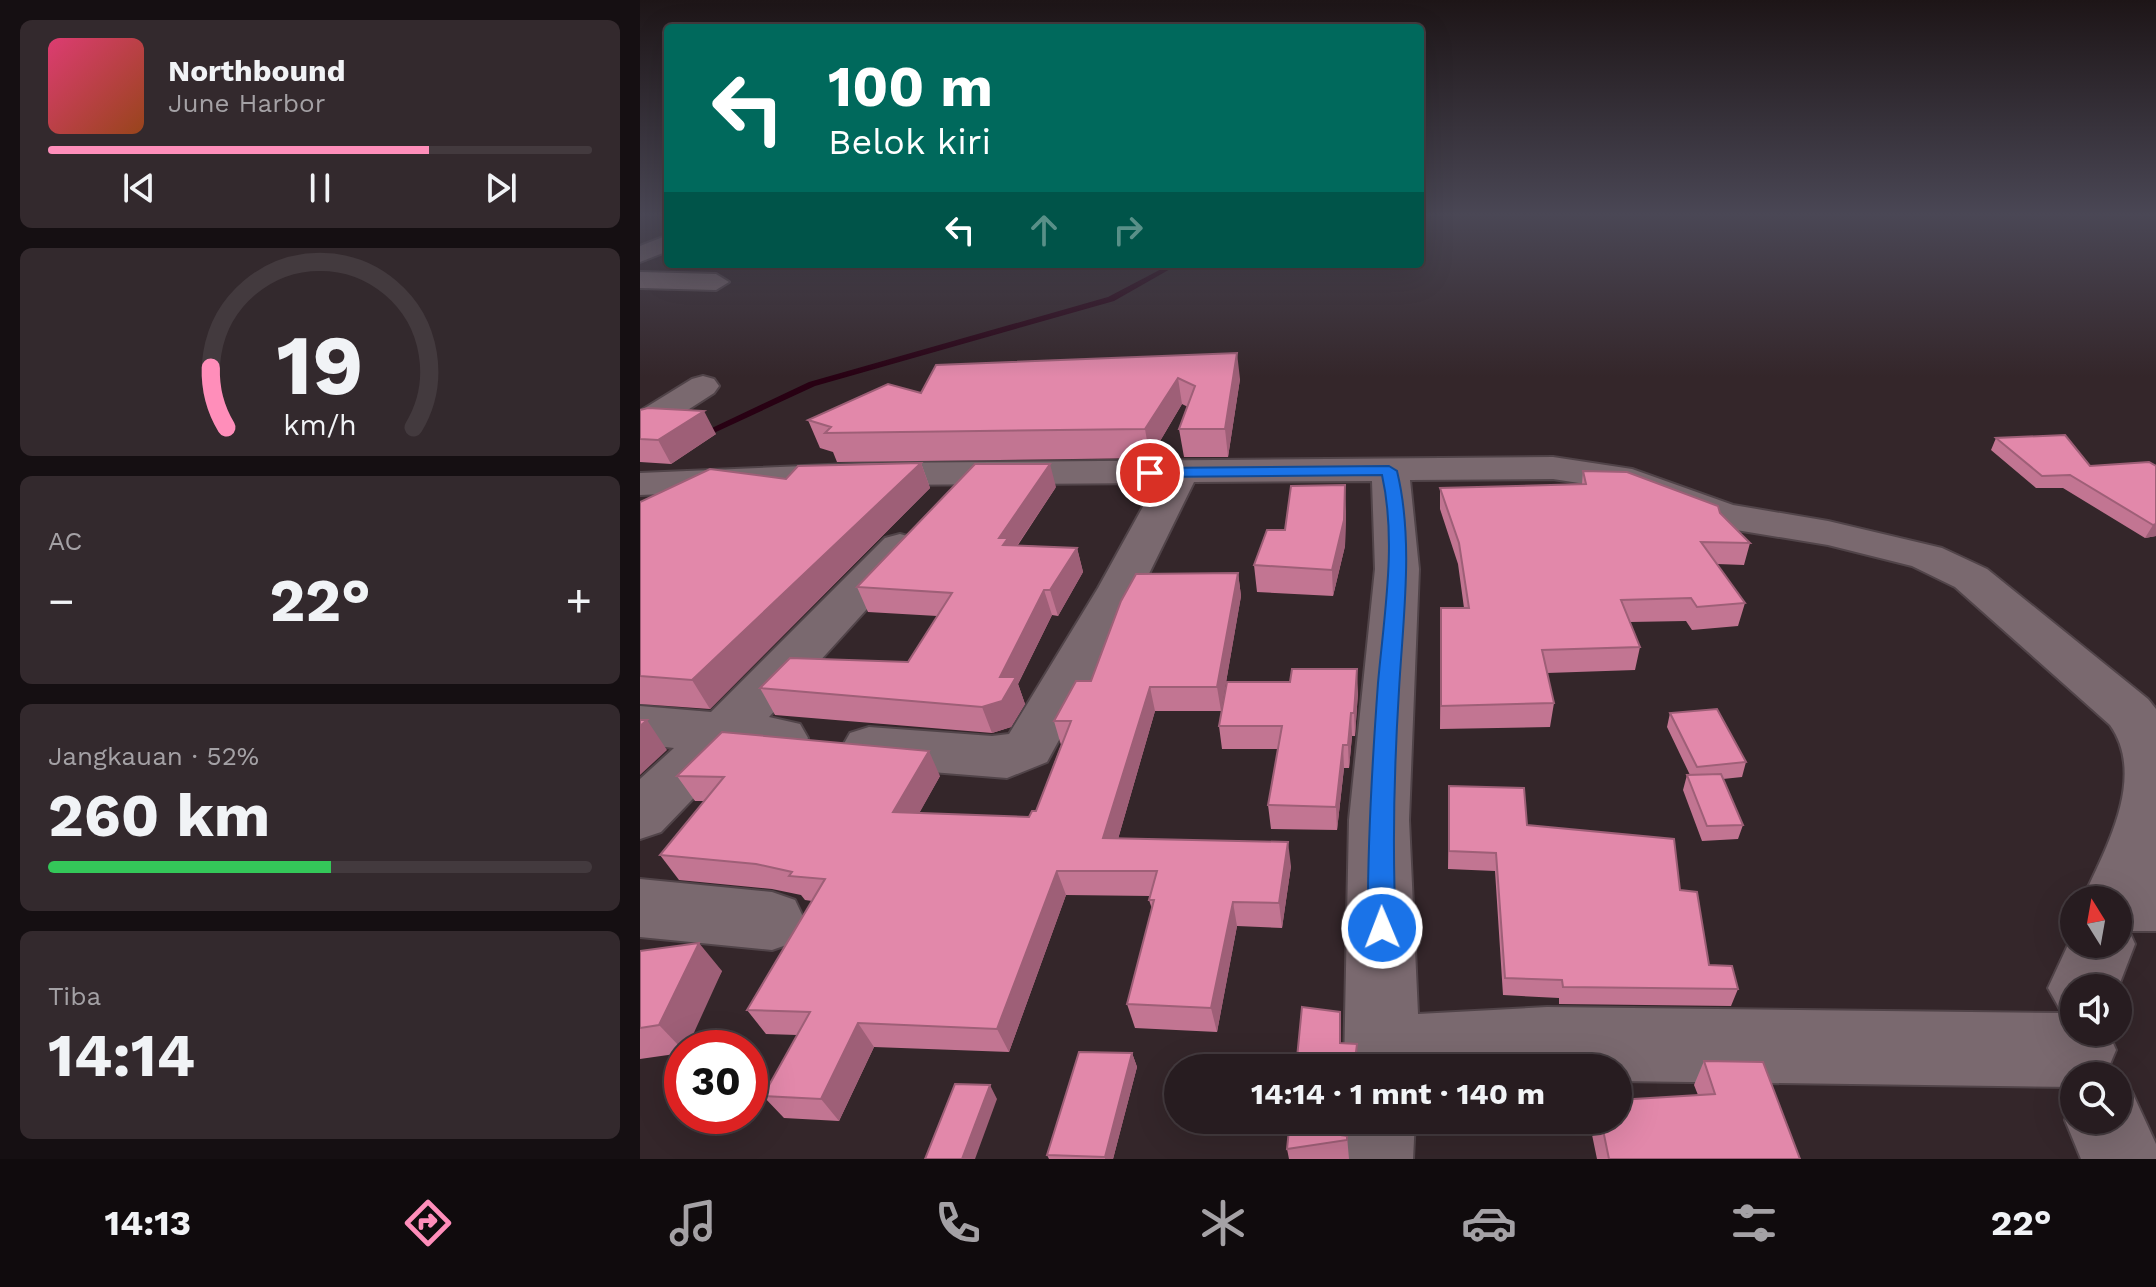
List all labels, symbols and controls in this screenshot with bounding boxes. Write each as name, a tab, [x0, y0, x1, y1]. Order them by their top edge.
text: Northbound	[168, 53, 345, 88]
text: 100 m	[828, 54, 993, 120]
icon: left	[696, 56, 800, 160]
text: June Harbor	[168, 88, 325, 118]
text: Belok kiri	[828, 121, 991, 163]
icon: previous	[117, 166, 161, 210]
icon: pause	[298, 166, 342, 210]
icon: next	[479, 166, 523, 210]
icon: left	[938, 208, 982, 252]
icon: ahead	[1022, 208, 1066, 252]
icon: right	[1106, 208, 1150, 252]
text: 19	[276, 316, 364, 413]
text: km/h	[283, 408, 357, 442]
pin	[1116, 439, 1184, 507]
icon: arrive	[1128, 451, 1172, 495]
text: AC	[48, 526, 82, 556]
text: 22°	[269, 565, 371, 636]
text: −	[48, 575, 75, 627]
text: +	[565, 575, 592, 627]
text: Jangkauan · 52%	[48, 741, 259, 771]
text: 260 km	[48, 780, 270, 851]
position arrow	[1340, 886, 1424, 970]
north arrow	[2060, 886, 2132, 958]
map controls	[2060, 886, 2132, 1134]
button: sound	[2060, 974, 2132, 1046]
text: Tiba	[48, 981, 101, 1011]
text: 14:14	[48, 1020, 195, 1091]
speed limit sign: 30	[664, 1030, 768, 1134]
button: search	[2060, 1062, 2132, 1134]
text: 14:14 · 1 mnt · 140 m	[1251, 1076, 1545, 1111]
icon: directions	[400, 1195, 456, 1251]
icon: music	[665, 1195, 721, 1251]
icon: phone	[930, 1195, 986, 1251]
icon: climate	[1195, 1195, 1251, 1251]
icon: car	[1461, 1195, 1517, 1251]
icon: filters	[1726, 1195, 1782, 1251]
text: 14:13	[105, 1202, 191, 1244]
text: 22°	[1991, 1202, 2051, 1244]

